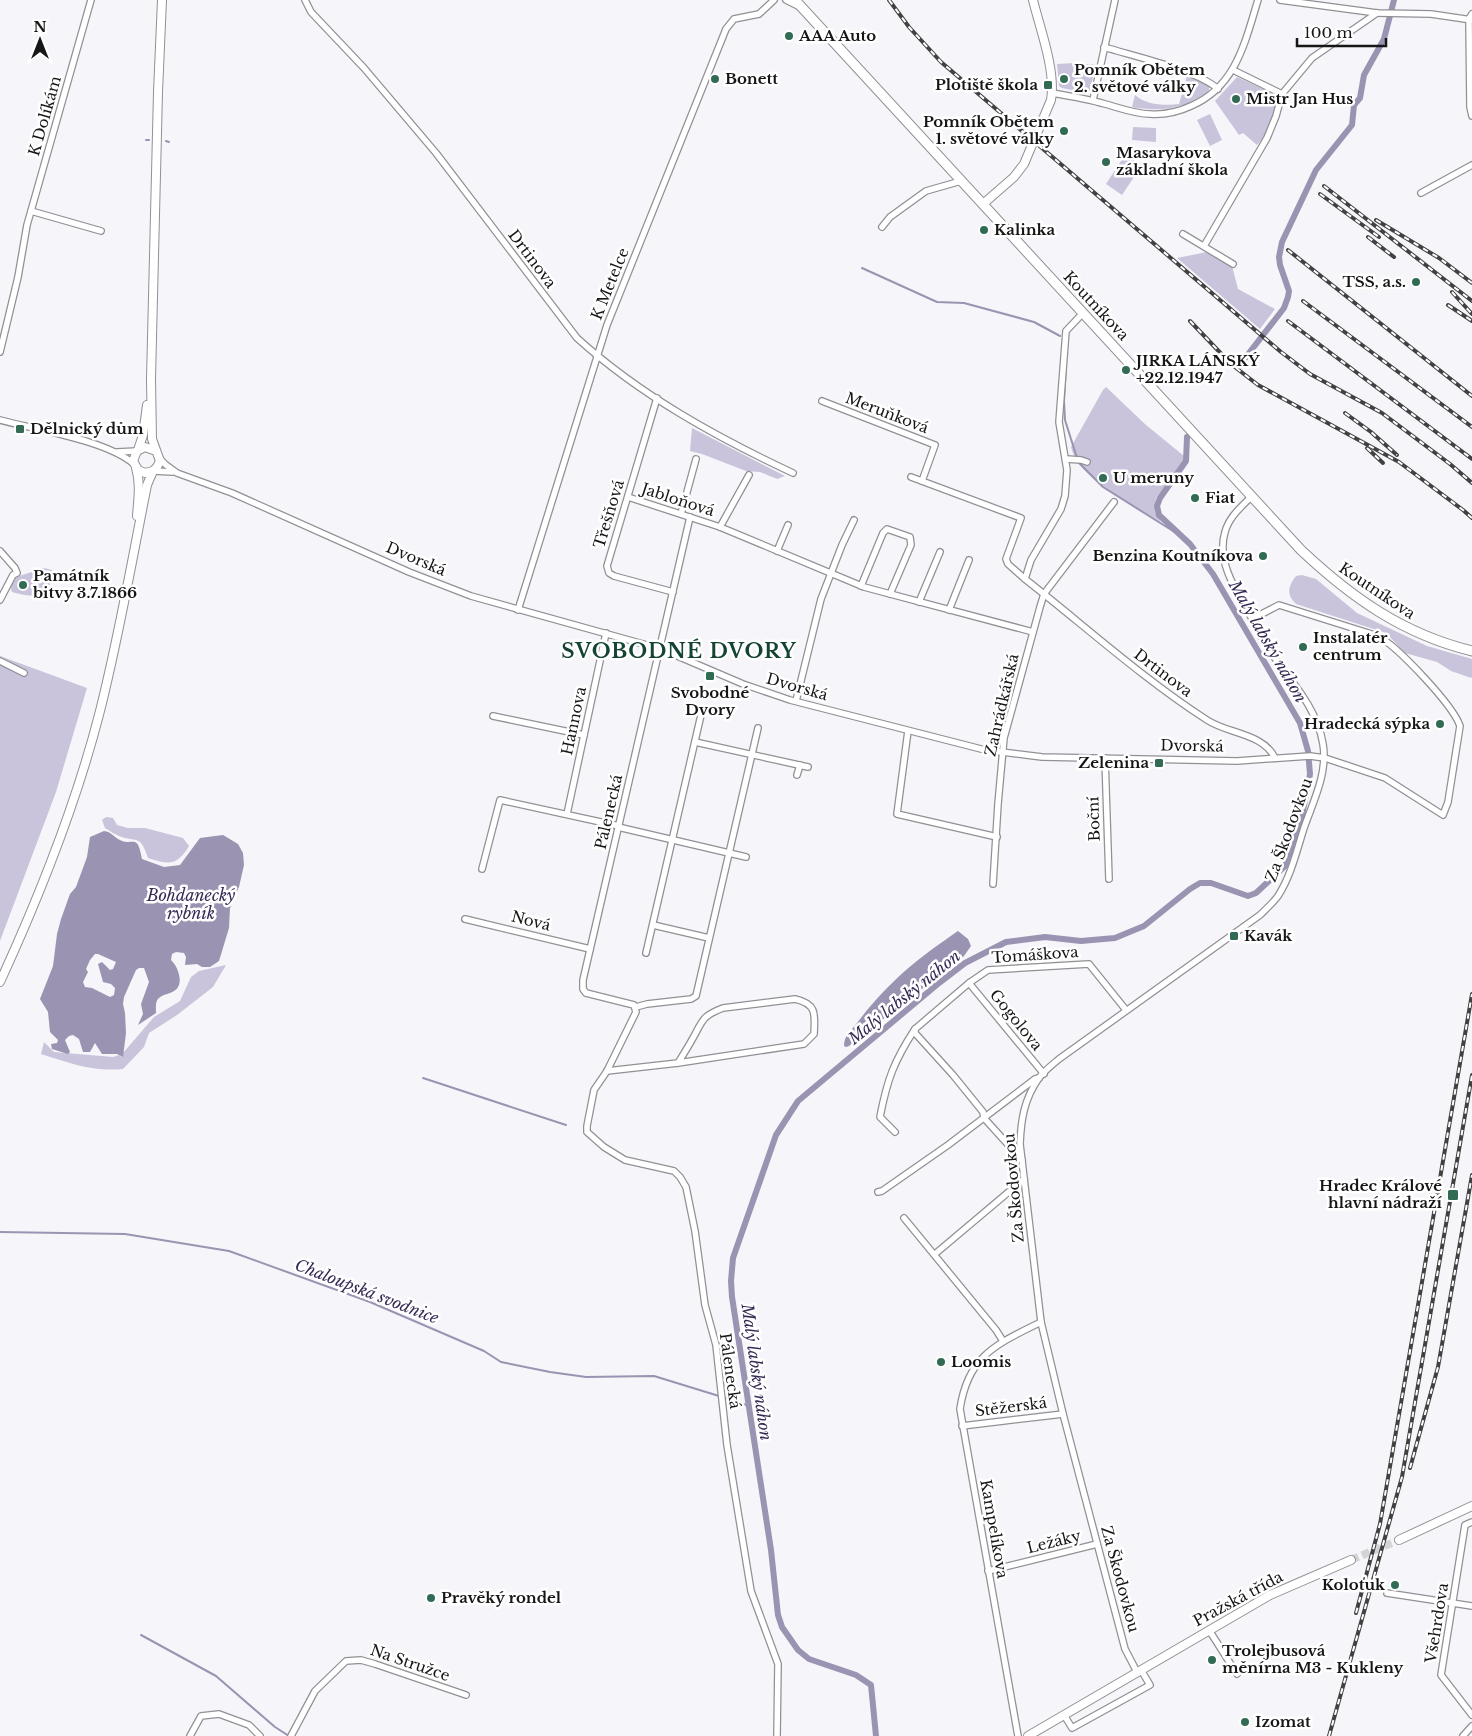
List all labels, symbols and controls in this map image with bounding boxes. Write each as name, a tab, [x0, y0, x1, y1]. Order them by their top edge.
north arrow	[15, 15, 65, 65]
scale bar	[1297, 15, 1386, 47]
text: N	[33, 18, 47, 36]
text: 100 m	[1304, 23, 1353, 42]
place label: AAA Auto	[798, 26, 876, 45]
marker: AAA Auto	[783, 30, 795, 42]
place label: Pomník Obětem 2. světové války	[1074, 60, 1205, 96]
place label: Bonett	[725, 69, 778, 88]
marker: Bonett	[709, 73, 721, 85]
marker: Pomník Obětem 2. světové války	[1058, 73, 1070, 85]
street label: K Dolíkám	[24, 74, 65, 158]
place label: Plotiště škola	[935, 75, 1038, 94]
marker: Plotiště škola	[1042, 79, 1054, 91]
place label: Mistr Jan Hus	[1246, 89, 1353, 108]
marker: Mistr Jan Hus	[1230, 93, 1242, 105]
place label: Pomník Obětem 1. světové války	[923, 112, 1054, 148]
marker: Pomník Obětem 1. světové války	[1058, 125, 1070, 137]
place label: Masarykova základní škola	[1116, 143, 1229, 179]
marker: Masarykova základní škola	[1100, 156, 1112, 168]
place label: Kalinka	[994, 220, 1056, 239]
marker: Kalinka	[978, 224, 990, 236]
street label: Drtinova	[504, 226, 561, 292]
street label: K Metelce	[586, 245, 633, 323]
street label: Koutníkova	[1059, 267, 1134, 345]
place label: TSS, a.s.	[1342, 272, 1406, 291]
marker: TSS, a.s.	[1410, 276, 1422, 288]
place label: JIRKA LÁNSKÝ +22.12.1947	[1133, 351, 1260, 387]
marker: JIRKA LÁNSKÝ +22.12.1947	[1120, 364, 1132, 376]
street label: Meruňková	[843, 388, 932, 437]
place label: Dělnický dům	[30, 419, 144, 438]
marker: Dělnický dům	[14, 423, 26, 435]
place label: U meruny	[1113, 468, 1194, 487]
marker: U meruny	[1097, 472, 1109, 484]
street label: Třešňová	[589, 477, 628, 550]
street label: Jabloňová	[637, 478, 718, 520]
place label: Fiat	[1205, 488, 1235, 507]
marker: Fiat	[1189, 492, 1201, 504]
street label: Dvorská	[383, 537, 450, 580]
place label: Benzina Koutníkova	[1093, 546, 1253, 565]
marker: Benzina Koutníkova	[1257, 550, 1269, 562]
street label: Koutníkova	[1336, 558, 1420, 623]
place label: Památník bitvy 3.7.1866	[32, 566, 137, 602]
water label: Malý labský náhon	[1224, 575, 1311, 706]
marker: Památník bitvy 3.7.1866	[17, 579, 29, 591]
place label: Instalatér centrum	[1313, 628, 1388, 664]
district label: SVOBODNÉ DVORY	[561, 638, 797, 663]
marker: Instalatér centrum	[1297, 641, 1309, 653]
street label: Drtinova	[1130, 644, 1197, 701]
street label: Zahrádkářská	[980, 651, 1023, 758]
street label: Dvorská	[764, 669, 831, 705]
marker: Svobodné Dvory	[704, 670, 716, 682]
place label: Svobodné Dvory	[671, 683, 750, 719]
street label: Hannova	[557, 684, 590, 757]
place label: Hradecká sýpka	[1304, 714, 1430, 733]
marker: Hradecká sýpka	[1434, 718, 1446, 730]
street label: Dvorská	[1160, 735, 1225, 756]
place label: Zelenina	[1078, 753, 1149, 772]
marker: Zelenina	[1153, 757, 1165, 769]
street label: Pálenecká	[591, 772, 627, 851]
street label: Za Škodovkou	[1261, 775, 1316, 884]
street label: Boční	[1083, 795, 1104, 842]
water label: Bohdanecký rybník	[146, 885, 236, 923]
street label: Nová	[509, 906, 553, 935]
place label: Kavák	[1244, 926, 1293, 945]
marker: Kavák	[1228, 930, 1240, 942]
street label: Tomáškova	[991, 942, 1080, 967]
water label: Malý labský náhon	[843, 946, 964, 1049]
street label: Gogolova	[986, 985, 1047, 1055]
street label: Za Škodovkou	[999, 1133, 1028, 1243]
place label: Hradec Králové hlavní nádraží	[1319, 1176, 1443, 1212]
marker: Hradec Králové hlavní nádraží	[1446, 1188, 1460, 1202]
water label: Chaloupská svodnice	[292, 1254, 442, 1328]
water label: Malý labský náhon	[737, 1301, 777, 1442]
street label: Pálenecká	[716, 1332, 745, 1411]
place label: Loomis	[951, 1352, 1011, 1371]
marker: Loomis	[935, 1356, 947, 1368]
street label: Stěžerská	[974, 1393, 1049, 1420]
street label: Kampelíkova	[976, 1478, 1013, 1581]
street label: Za Škodovkou	[1097, 1524, 1144, 1634]
street label: Ležáky	[1025, 1526, 1083, 1557]
street label: Pražská třída	[1190, 1567, 1287, 1630]
place label: Koloťuk	[1322, 1575, 1386, 1594]
marker: Koloťuk	[1389, 1579, 1401, 1591]
street label: Všehrdova	[1421, 1581, 1452, 1665]
place label: Pravěký rondel	[441, 1588, 562, 1607]
marker: Pravěký rondel	[425, 1592, 437, 1604]
street label: Na Stružce	[368, 1640, 452, 1685]
place label: Trolejbusová měnírna M3 - Kukleny	[1222, 1641, 1404, 1677]
marker: Trolejbusová měnírna M3 - Kukleny	[1206, 1654, 1218, 1666]
place label: Izomat	[1255, 1712, 1311, 1731]
marker: Izomat	[1239, 1716, 1251, 1728]

